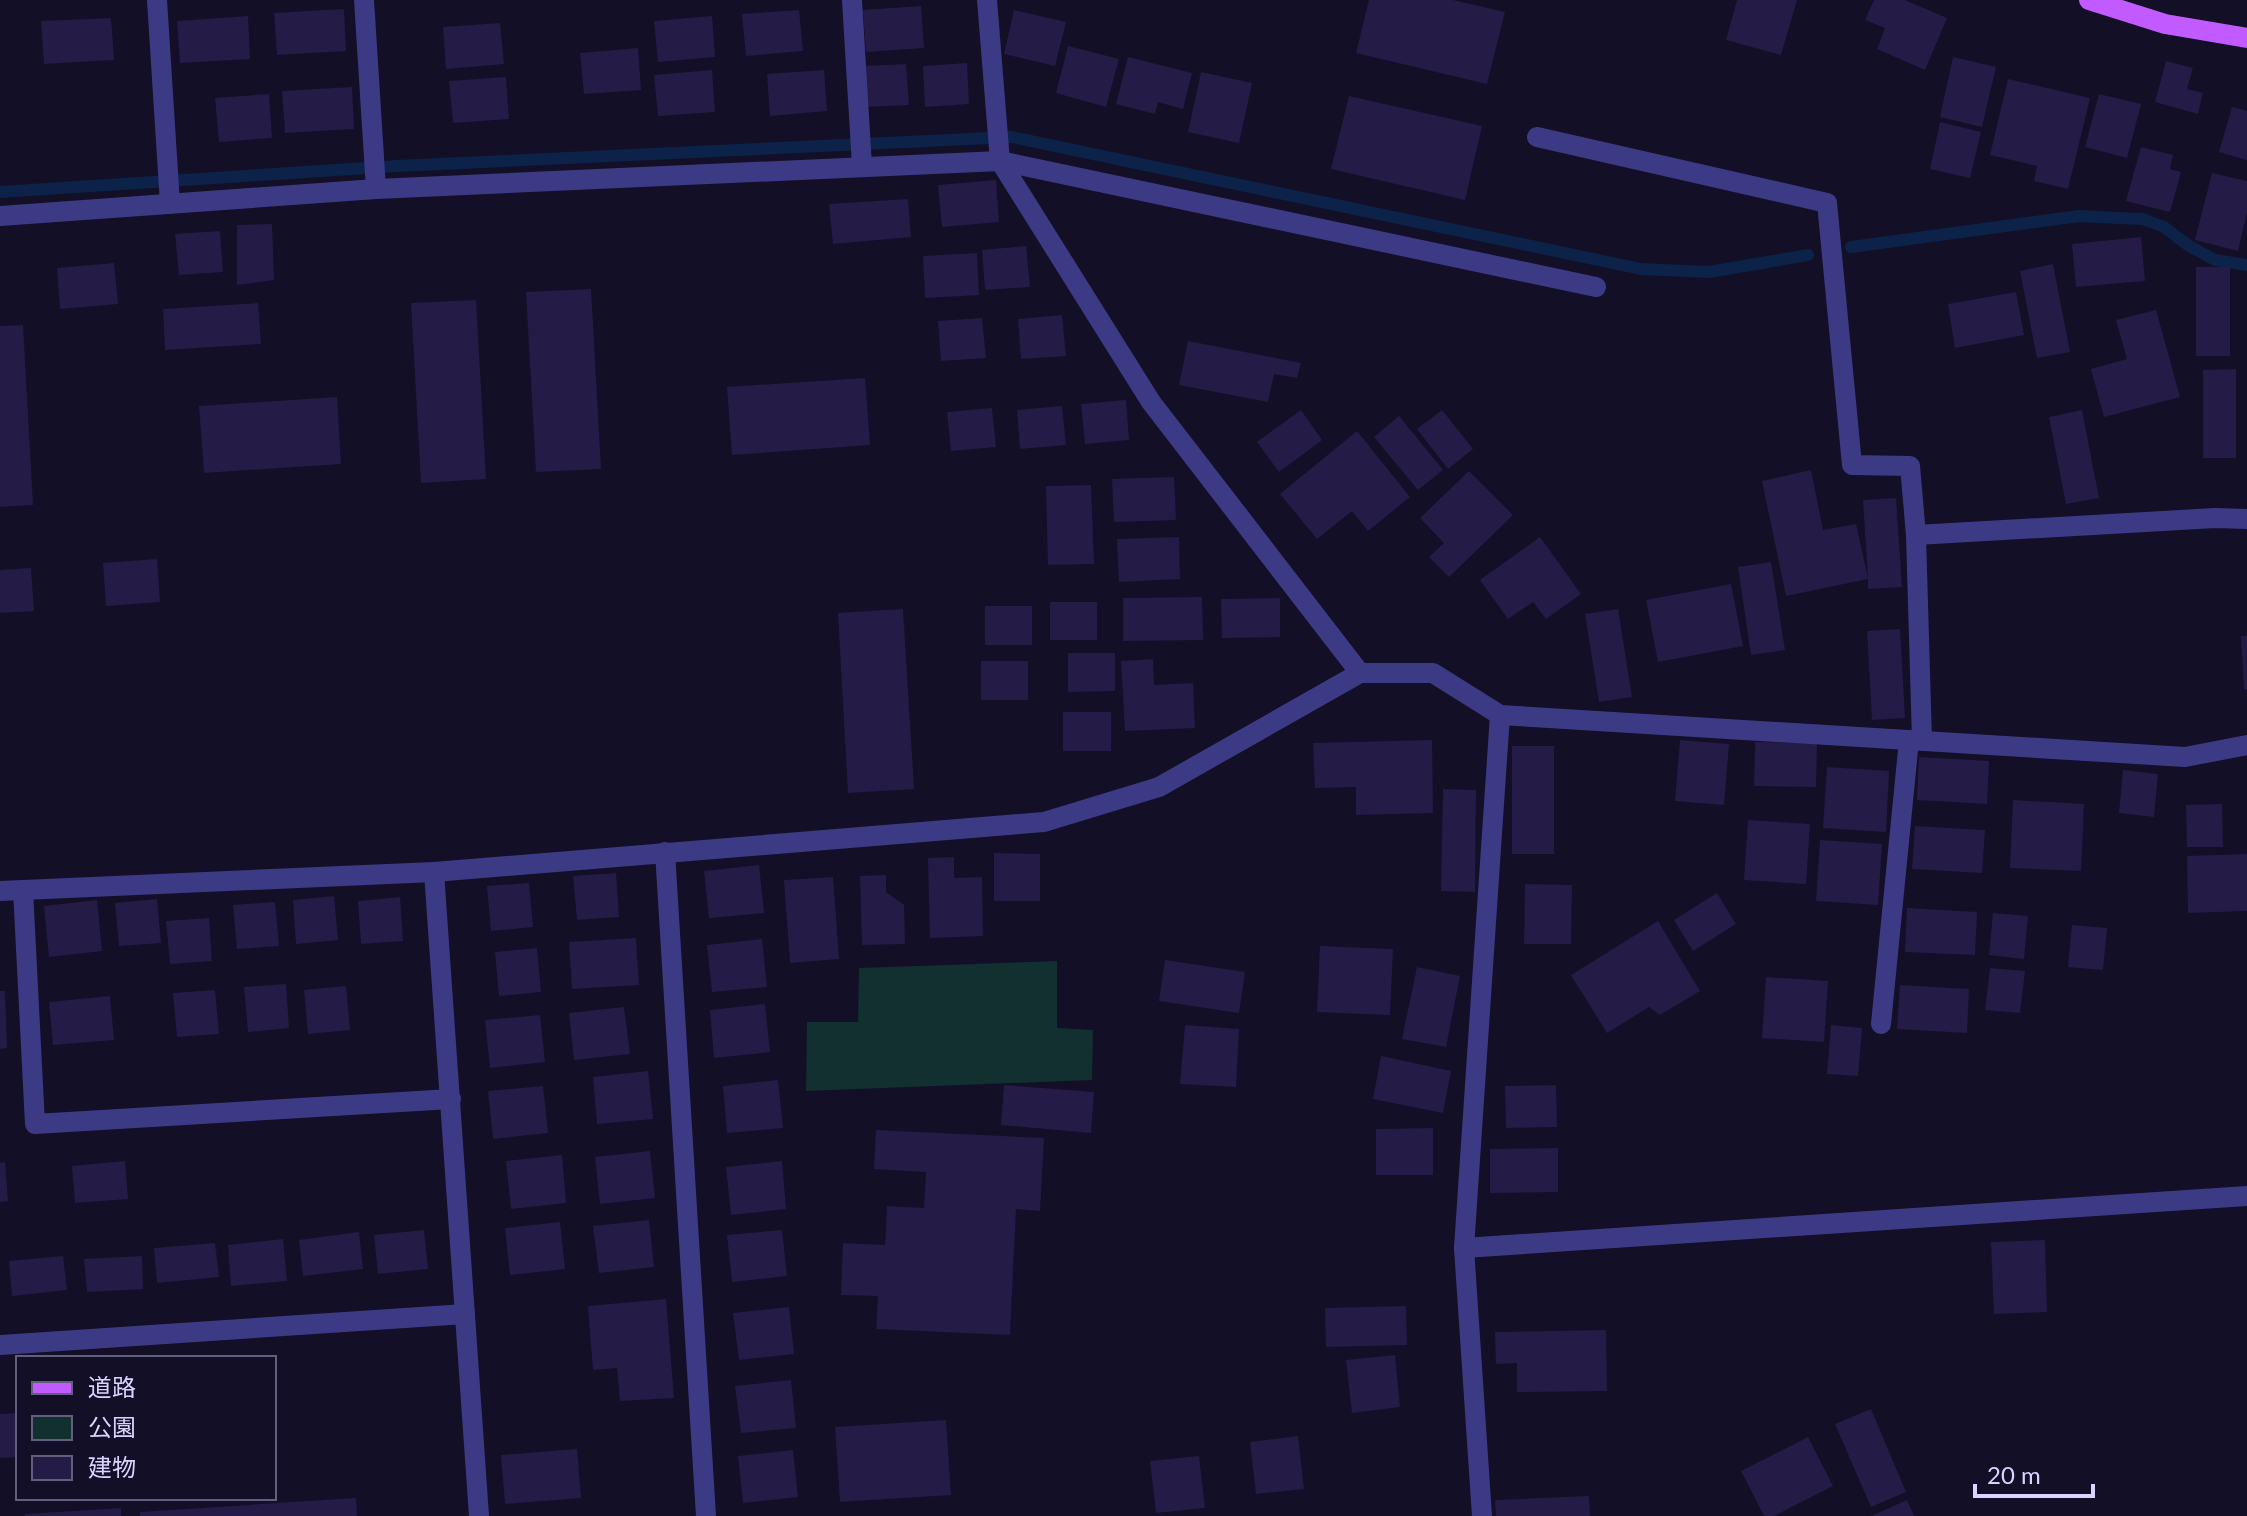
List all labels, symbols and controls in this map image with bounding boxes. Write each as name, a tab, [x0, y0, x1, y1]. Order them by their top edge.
legend	[16, 1356, 276, 1500]
text: 道路	[88, 1372, 136, 1401]
text: 公園	[88, 1412, 136, 1441]
scale bar	[1975, 1448, 2093, 1498]
text: 建物	[88, 1452, 136, 1481]
text: 20 m	[1987, 1460, 2041, 1489]

